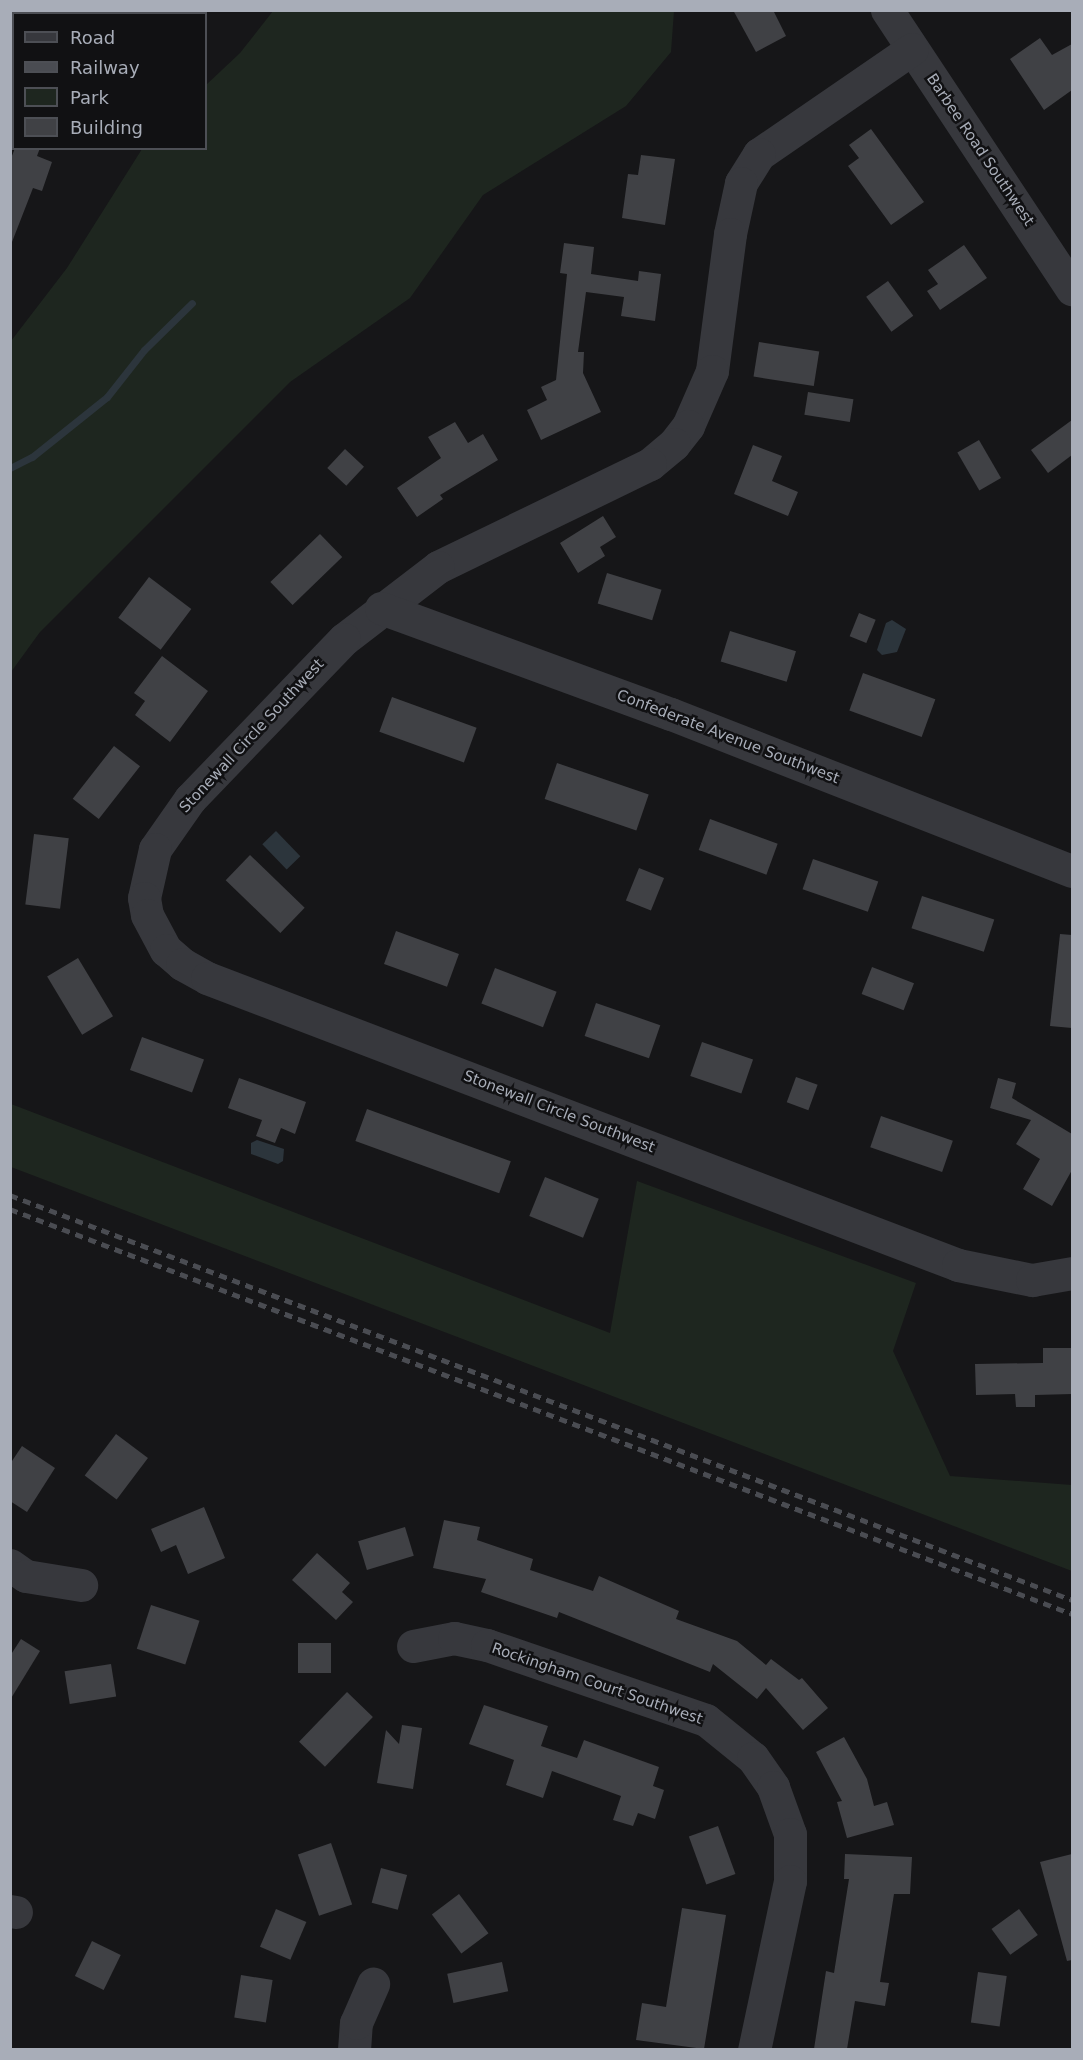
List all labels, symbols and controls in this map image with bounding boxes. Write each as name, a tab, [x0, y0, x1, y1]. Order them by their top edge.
legend	[12, 12, 207, 150]
text: Road	[70, 27, 115, 48]
text: Railway	[70, 57, 140, 78]
street label: Barbee Road Southwest	[922, 71, 1038, 229]
text: Park	[70, 87, 109, 108]
text: Building	[70, 117, 143, 138]
street label: Stonewall Circle Southwest	[176, 655, 328, 817]
street label: Confederate Avenue Southwest	[614, 686, 842, 788]
street label: Stonewall Circle Southwest	[461, 1067, 657, 1157]
street label: Rockingham Court Southwest	[489, 1639, 705, 1729]

